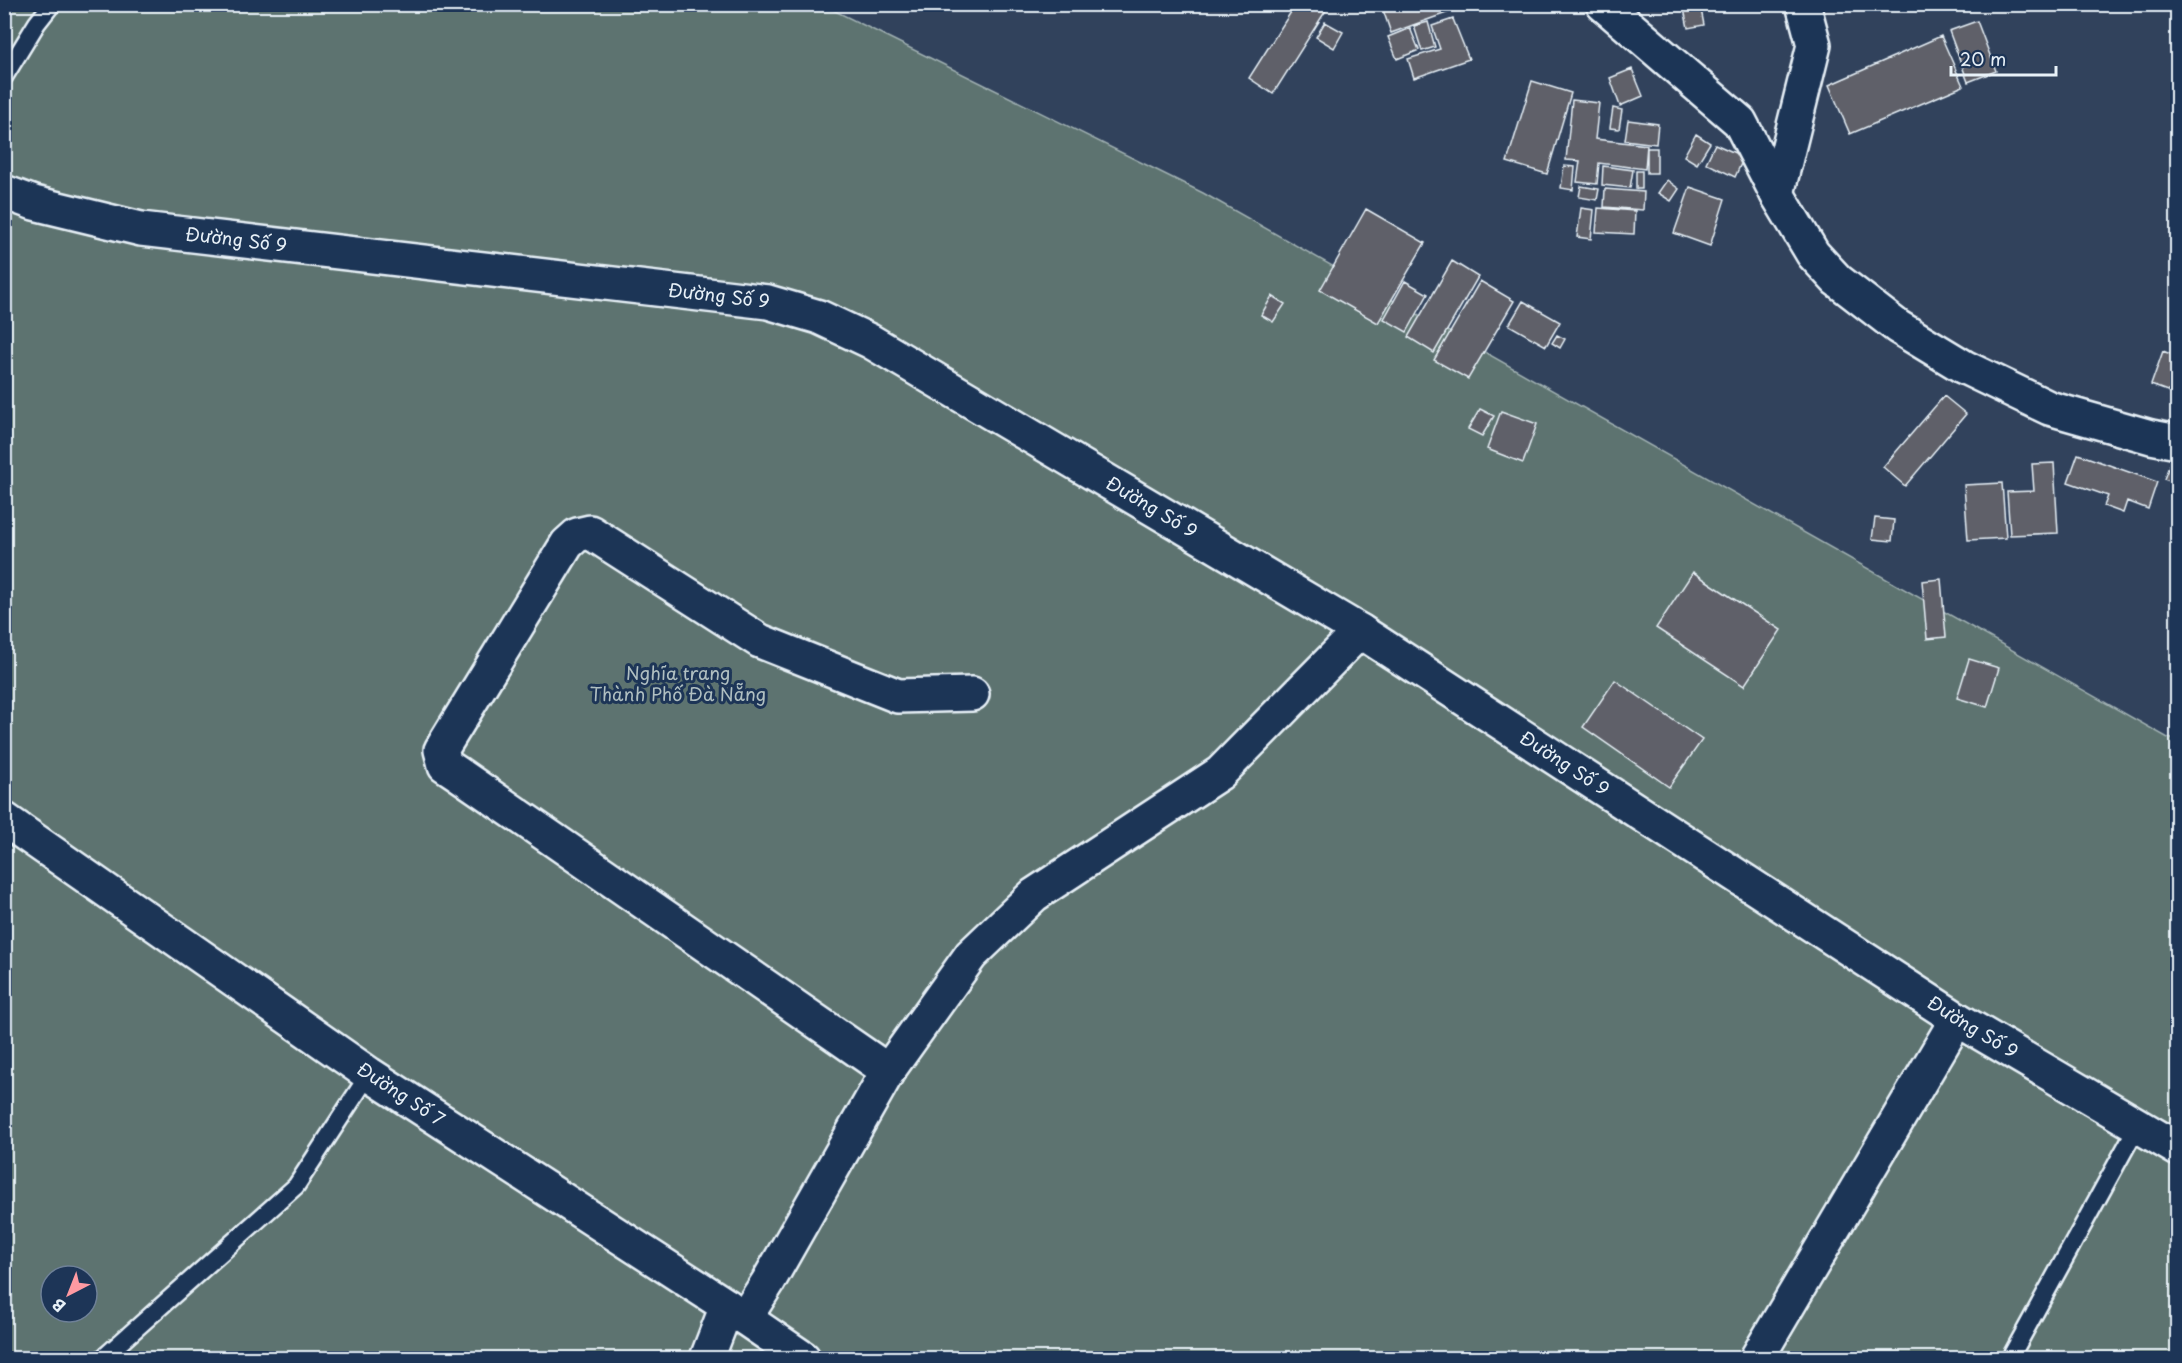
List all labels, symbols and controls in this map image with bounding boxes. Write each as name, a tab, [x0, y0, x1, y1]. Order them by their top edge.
scale bar	[1951, 39, 2056, 77]
text: 20 m	[1960, 45, 2006, 72]
street label: Đường Số 9	[184, 219, 289, 258]
street label: Đường Số 9	[667, 275, 772, 314]
street label: Đường Số 9	[1101, 469, 1203, 544]
park label: Nghĩa trang Thành Phố Đà Nẵng	[590, 659, 766, 707]
street label: Đường Số 9	[1515, 723, 1615, 802]
street label: Đường Số 9	[1923, 988, 2024, 1064]
street label: Đường Số 7	[352, 1055, 451, 1132]
north arrow	[39, 1264, 99, 1324]
text: B	[46, 1293, 70, 1318]

